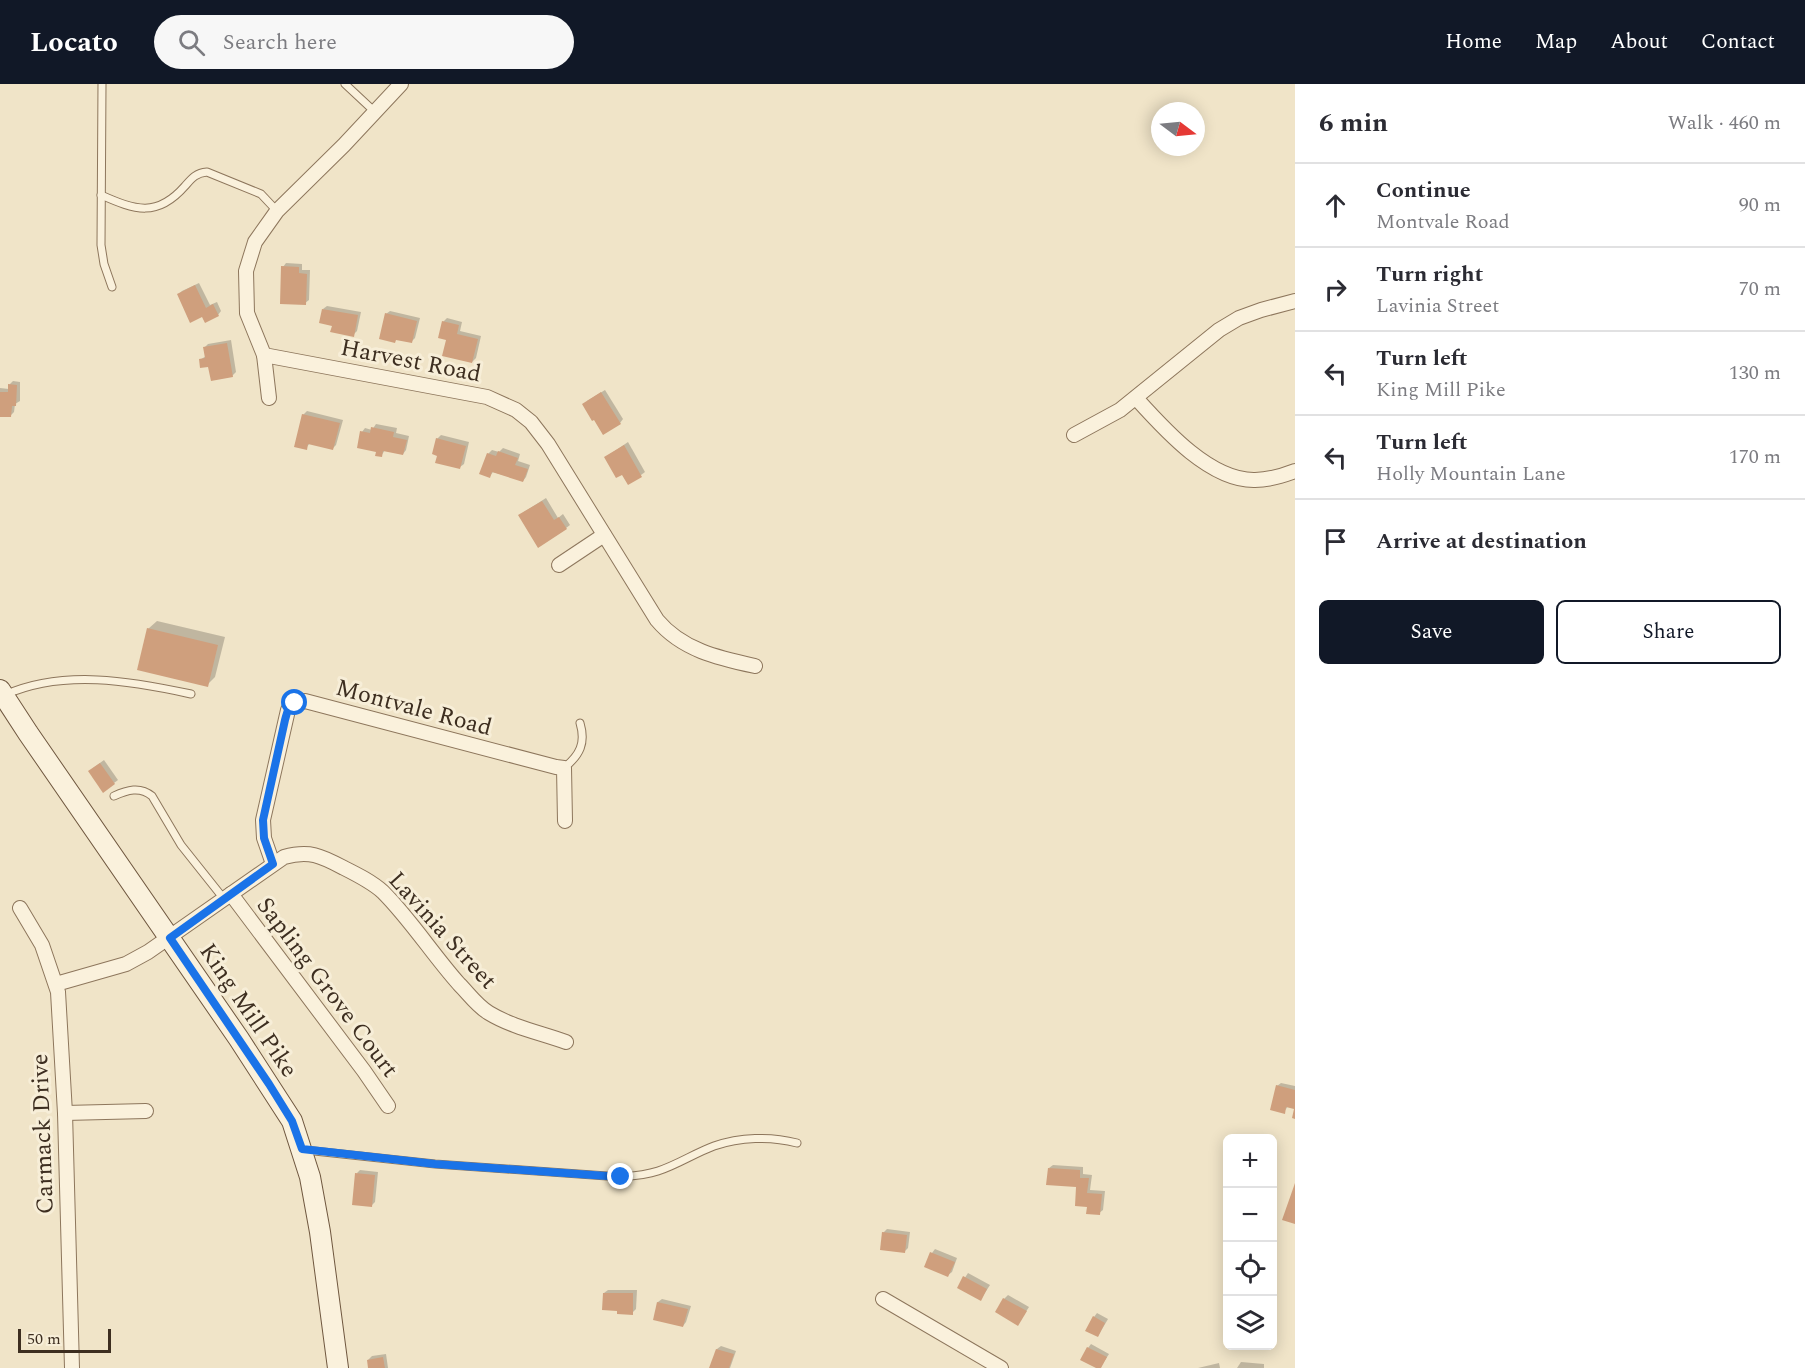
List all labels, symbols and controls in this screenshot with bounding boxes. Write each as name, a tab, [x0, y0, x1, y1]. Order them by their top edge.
search box	[154, 15, 574, 69]
text: Locato	[30, 21, 118, 64]
icon: search	[175, 26, 208, 59]
text: Search here	[223, 26, 337, 59]
text: Home	[1445, 26, 1502, 58]
text: Map	[1535, 26, 1577, 58]
text: About	[1610, 26, 1668, 58]
text: Contact	[1701, 26, 1775, 58]
north arrow	[1151, 102, 1205, 156]
text: 6 min	[1319, 103, 1388, 143]
text: Walk · 460 m	[1668, 108, 1781, 138]
text: Continue	[1376, 174, 1471, 207]
icon: ahead	[1319, 189, 1352, 222]
text: 90 m	[1739, 190, 1781, 220]
text: Montvale Road	[1376, 207, 1510, 237]
text: Turn right	[1376, 258, 1483, 291]
icon: right	[1319, 273, 1352, 306]
text: 70 m	[1739, 274, 1781, 304]
text: Lavinia Street	[1376, 291, 1499, 321]
street label: Harvest Road	[337, 330, 484, 392]
text: Turn left	[1376, 342, 1468, 375]
icon: left	[1319, 357, 1352, 390]
text: 130 m	[1729, 358, 1781, 388]
text: King Mill Pike	[1376, 375, 1506, 405]
text: Turn left	[1376, 426, 1468, 459]
icon: left	[1319, 441, 1352, 474]
text: 170 m	[1729, 442, 1781, 472]
text: Holly Mountain Lane	[1376, 459, 1566, 489]
icon: arrive	[1319, 525, 1352, 558]
text: Arrive at destination	[1376, 525, 1587, 558]
button: Save	[1319, 600, 1544, 664]
button: Share	[1556, 600, 1781, 664]
street label: Montvale Road	[332, 670, 496, 746]
route start	[281, 689, 307, 715]
street label: Lavinia Street	[379, 864, 505, 998]
street label: Sapling Grove Court	[247, 890, 407, 1085]
street label: King Mill Pike	[190, 936, 307, 1085]
street label: Carmack Drive	[22, 1053, 64, 1215]
map controls	[1223, 1134, 1277, 1350]
button: +	[1223, 1134, 1277, 1188]
route end	[607, 1163, 633, 1189]
button: −	[1223, 1188, 1277, 1242]
button: locate	[1223, 1242, 1277, 1296]
button: layers	[1223, 1296, 1277, 1350]
scale bar	[18, 1326, 111, 1354]
text: 50 m	[27, 1327, 61, 1351]

